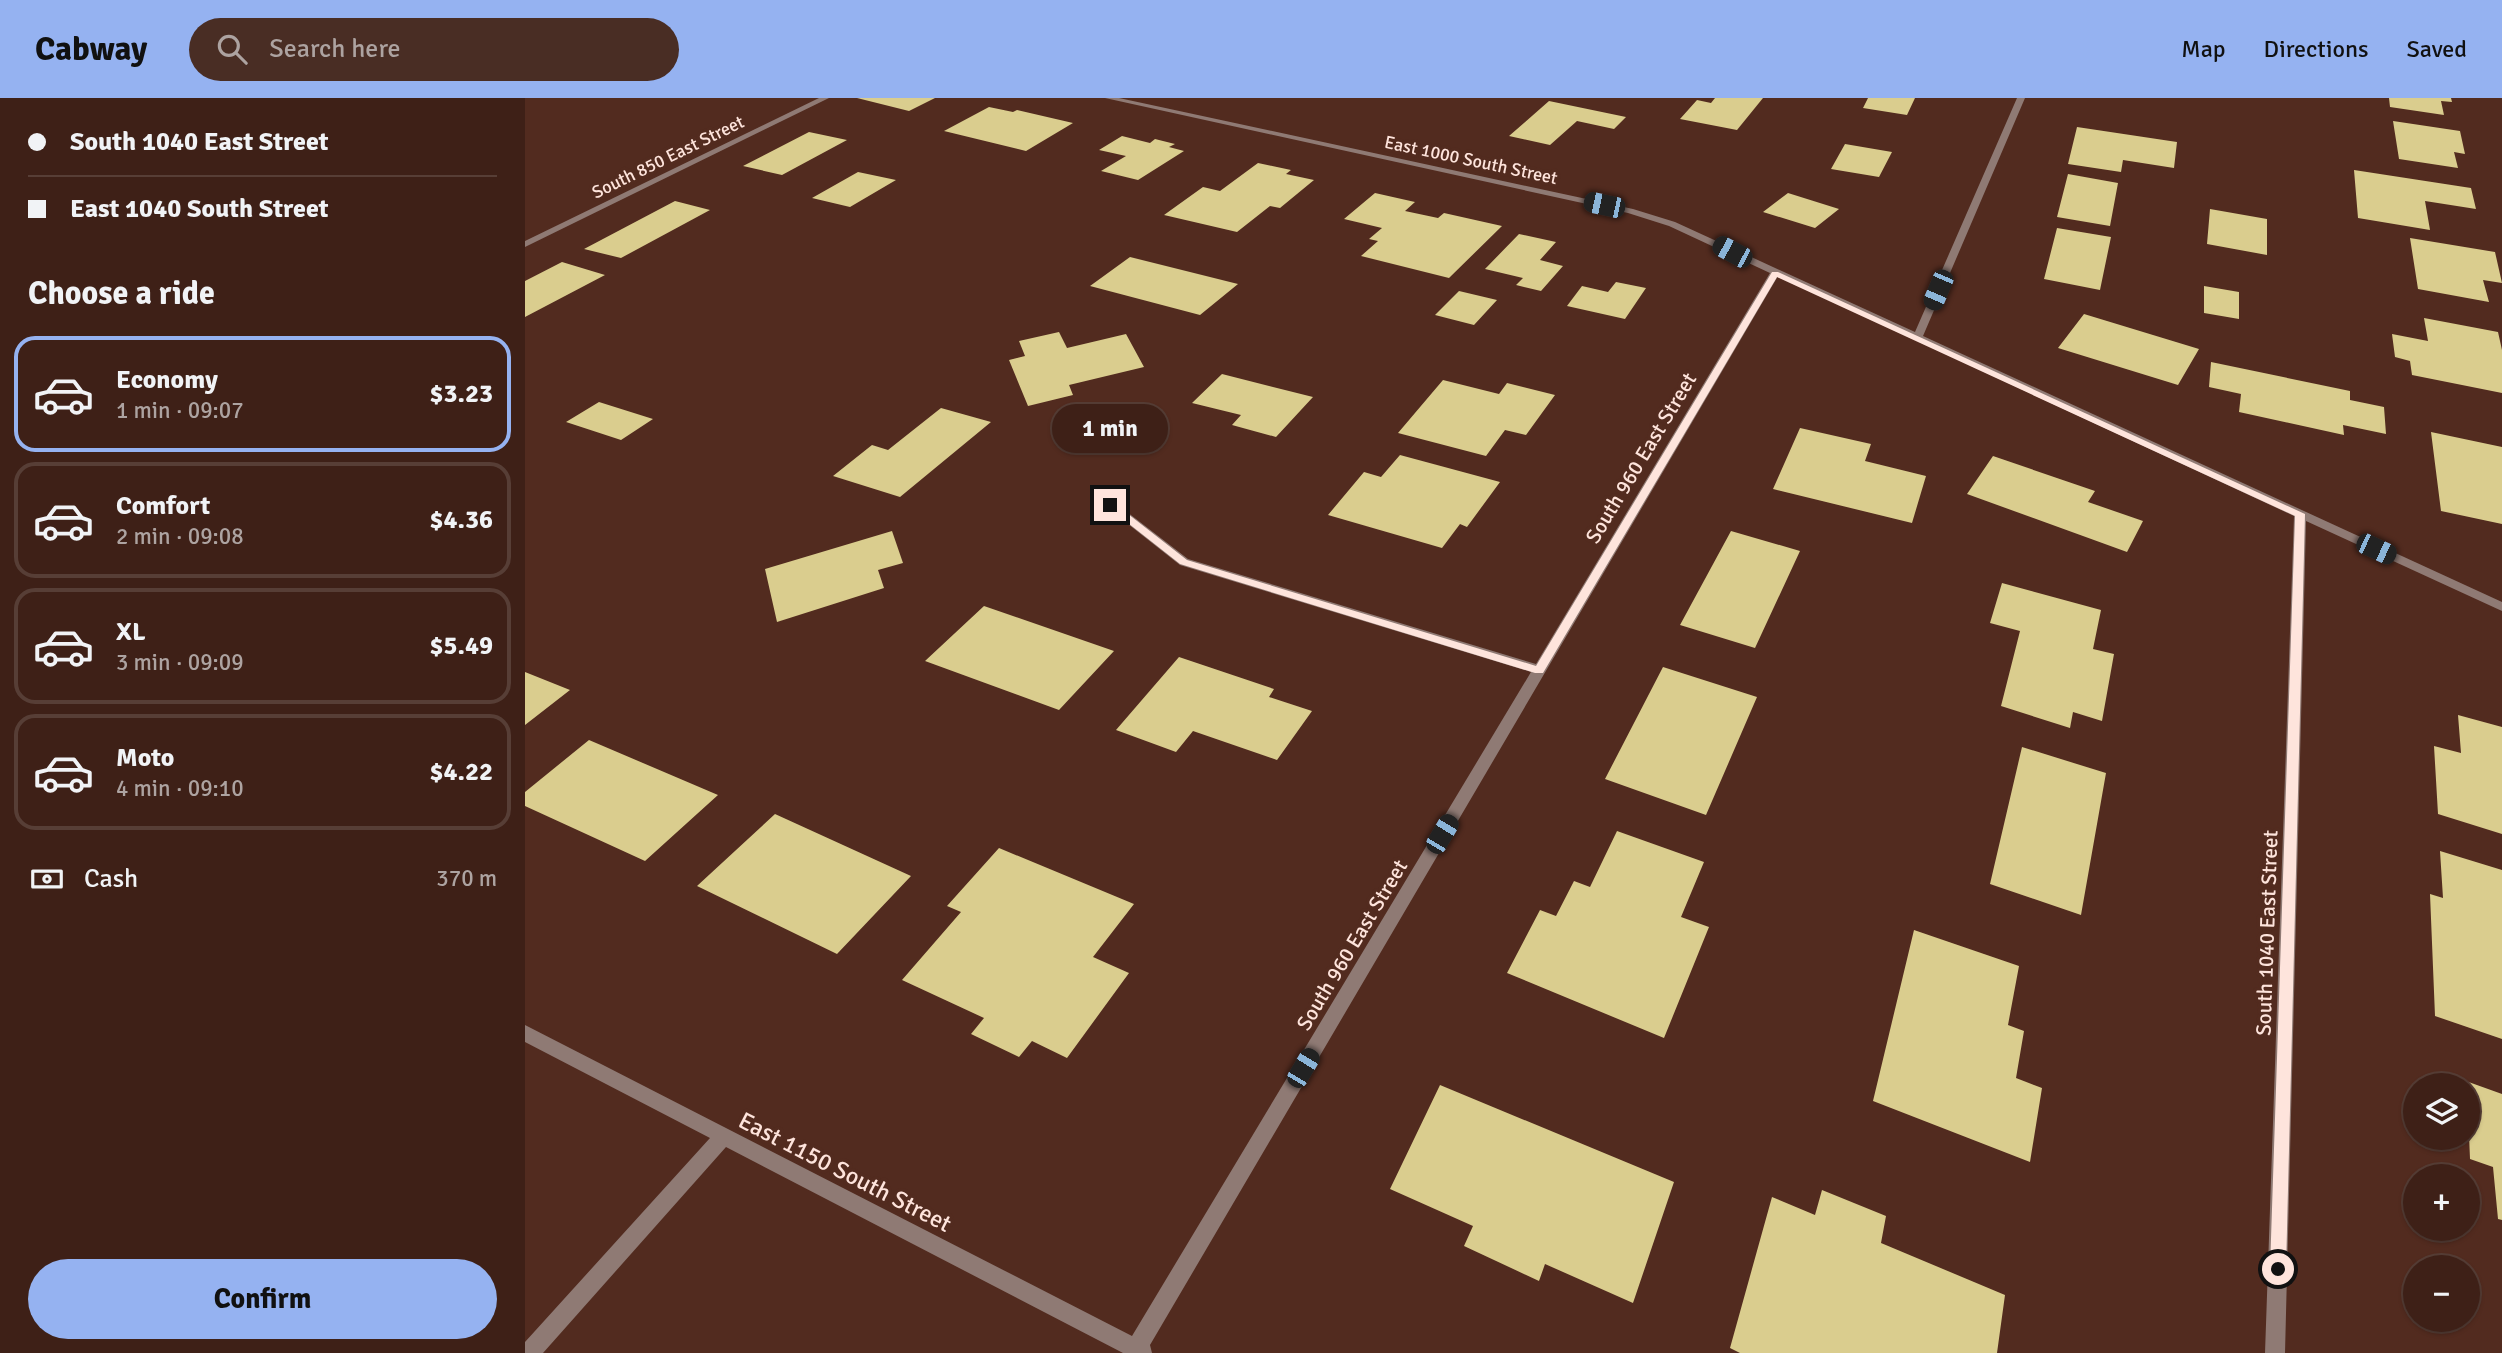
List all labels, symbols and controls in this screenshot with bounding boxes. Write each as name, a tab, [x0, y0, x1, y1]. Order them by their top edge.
search box	[189, 18, 679, 81]
text: Cabway	[35, 29, 147, 70]
icon: search	[213, 30, 251, 68]
text: Search here	[269, 33, 400, 65]
text: Map	[2181, 34, 2226, 64]
text: Directions	[2264, 34, 2369, 64]
text: Saved	[2407, 34, 2467, 64]
street label: South 850 East Street	[588, 111, 748, 203]
text: South 1040 East Street	[70, 126, 329, 158]
street label: East 1000 South Street	[1382, 131, 1560, 189]
car	[1582, 190, 1627, 220]
text: East 1040 South Street	[70, 193, 329, 225]
car	[1709, 233, 1756, 271]
car	[1921, 267, 1956, 313]
text: Choose a ride	[28, 274, 215, 313]
icon: car	[32, 363, 95, 426]
text: Economy	[116, 364, 218, 396]
street label: South 960 East Street	[1580, 368, 1702, 548]
text: $3.23	[429, 378, 493, 410]
text: 1 min · 09:07	[116, 396, 244, 425]
callout: 1 min	[1052, 404, 1168, 452]
text: 1 min	[1082, 414, 1138, 443]
icon: car	[32, 489, 95, 552]
route end	[1094, 489, 1126, 521]
text: Comfort	[116, 490, 210, 522]
text: $4.36	[429, 504, 493, 536]
text: 2 min · 09:08	[116, 522, 244, 551]
car	[2353, 531, 2400, 567]
icon: car	[32, 615, 95, 678]
text: XL	[116, 616, 146, 648]
text: $5.49	[429, 630, 493, 662]
text: 3 min · 09:09	[116, 648, 244, 677]
icon: car	[32, 741, 95, 804]
text: Moto	[116, 742, 174, 774]
text: $4.22	[429, 756, 493, 788]
text: 4 min · 09:10	[116, 774, 244, 803]
car	[1423, 811, 1462, 857]
street label: South 1040 East Street	[2250, 830, 2284, 1036]
street label: South 960 East Street	[1291, 855, 1413, 1035]
icon: cash	[28, 860, 66, 898]
text: Cash	[84, 863, 138, 895]
text: 370 m	[436, 864, 497, 893]
car	[1284, 1045, 1323, 1091]
map controls	[2403, 1073, 2480, 1332]
button: layers	[2403, 1073, 2480, 1150]
street label: East 1150 South Street	[733, 1105, 957, 1239]
button: +	[2403, 1164, 2480, 1241]
route start	[2262, 1253, 2294, 1285]
button: −	[2403, 1255, 2480, 1332]
button: Confirm	[28, 1259, 497, 1339]

